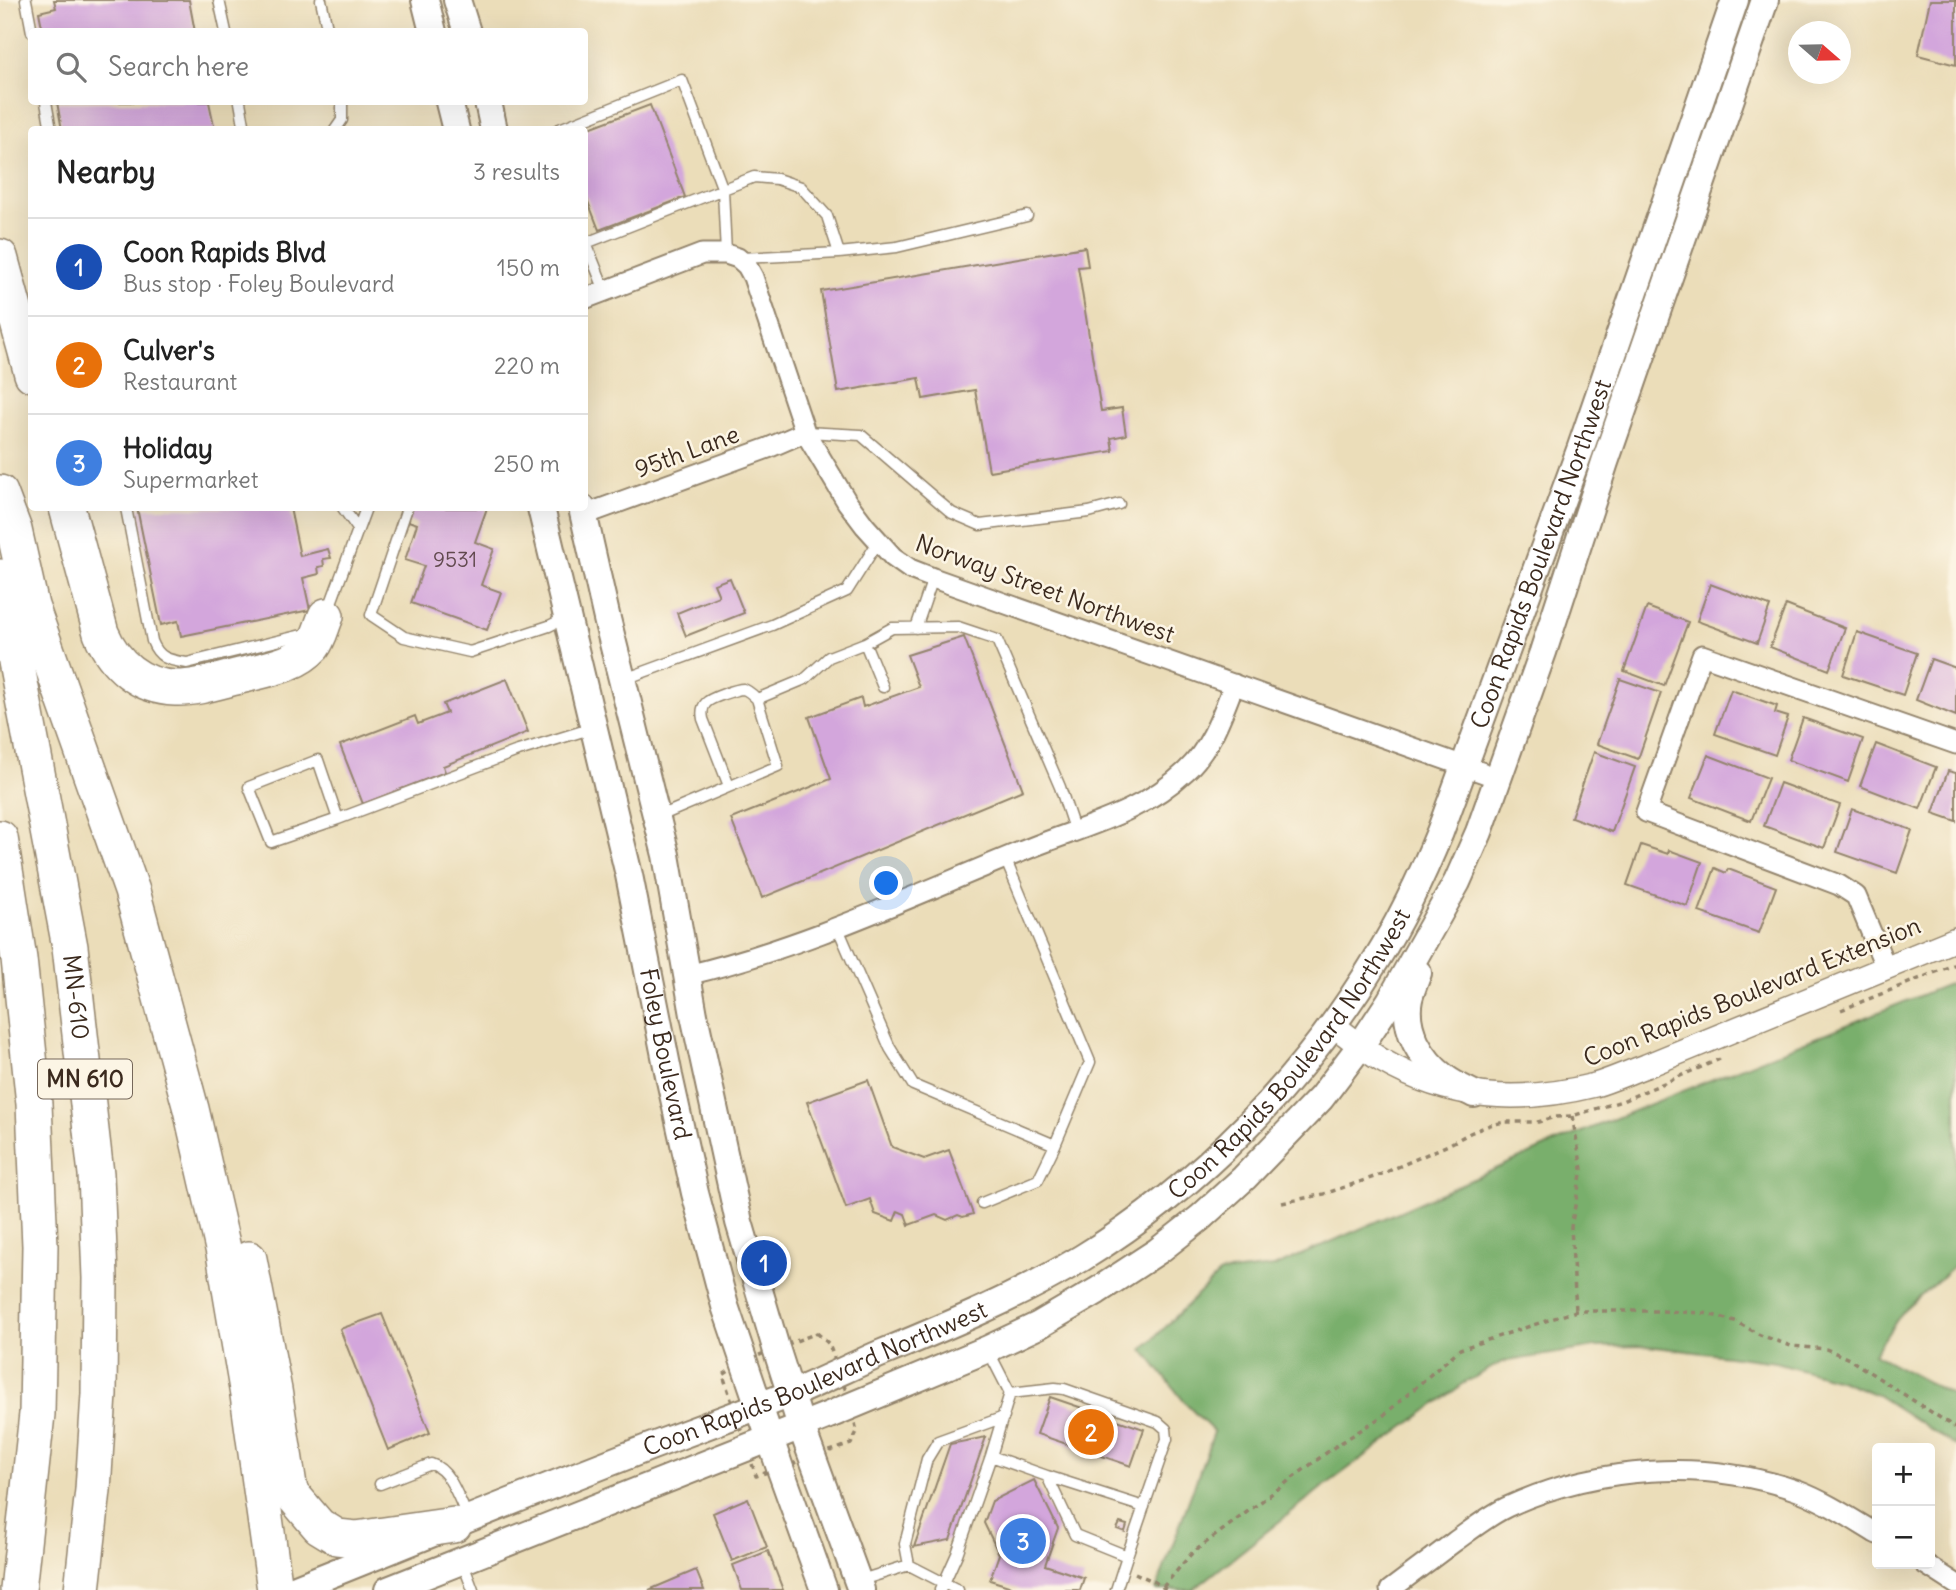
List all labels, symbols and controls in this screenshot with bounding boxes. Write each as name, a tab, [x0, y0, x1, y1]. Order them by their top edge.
north arrow	[1788, 21, 1851, 84]
search box	[28, 28, 588, 105]
icon: search	[52, 48, 90, 86]
text: Search here	[108, 50, 249, 83]
text: Nearby	[56, 153, 156, 191]
text: 3 results	[473, 157, 560, 186]
text: Coon Rapids Blvd	[123, 236, 326, 269]
text: 1	[74, 253, 84, 282]
text: 150 m	[497, 253, 560, 282]
text: Bus stop · Foley Boulevard	[123, 269, 395, 298]
text: Culver's	[123, 334, 215, 367]
text: 2	[73, 351, 85, 380]
text: 220 m	[494, 351, 560, 380]
text: Restaurant	[123, 367, 237, 396]
street label: Coon Rapids Boulevard Northwest	[1463, 375, 1617, 733]
street label: 95th Lane	[630, 418, 743, 484]
text: Holiday	[123, 432, 213, 465]
text: 3	[72, 449, 86, 478]
text: 250 m	[493, 449, 560, 478]
text: Supermarket	[123, 465, 259, 494]
street label: Norway Street Northwest	[912, 527, 1179, 649]
house number: 9531	[433, 546, 477, 573]
your location	[869, 866, 903, 900]
street label: Coon Rapids Boulevard Northwest	[1161, 903, 1416, 1205]
street label: Coon Rapids Boulevard Extension	[1579, 910, 1925, 1073]
street label: MN-610	[57, 953, 97, 1041]
street label: Foley Boulevard	[634, 966, 699, 1142]
road number: MN 610	[38, 1060, 132, 1098]
pin: 1	[741, 1237, 787, 1289]
street label: Coon Rapids Boulevard Northwest	[639, 1294, 991, 1462]
pin: 2	[1068, 1406, 1114, 1458]
map controls	[1872, 1443, 1935, 1569]
button: +	[1872, 1443, 1935, 1506]
button: −	[1872, 1506, 1935, 1569]
pin: 3	[1000, 1515, 1046, 1567]

